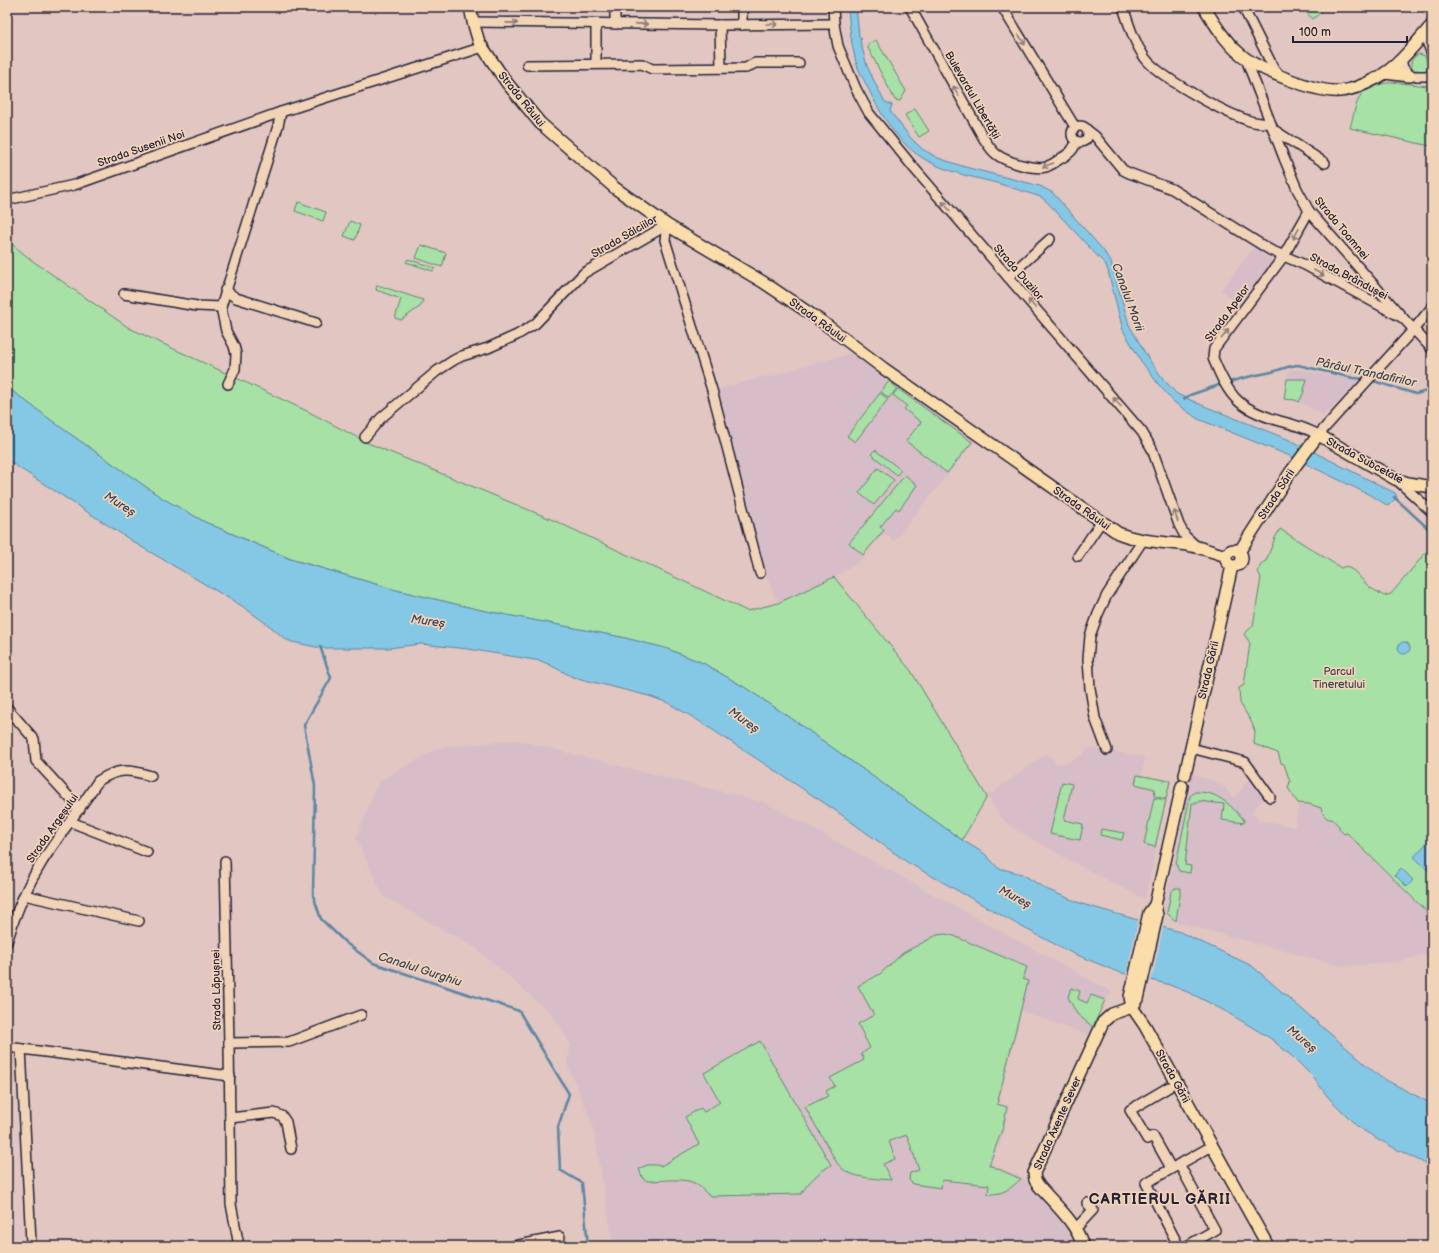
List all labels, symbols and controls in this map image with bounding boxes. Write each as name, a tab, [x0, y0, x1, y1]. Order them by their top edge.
scale bar	[1293, 18, 1407, 44]
one-way arrow	[505, 19, 518, 27]
one-way arrow	[635, 20, 648, 28]
one-way arrow	[765, 20, 778, 28]
text: 100 m	[1299, 25, 1331, 40]
one-way arrow	[1018, 34, 1026, 45]
street label: Bulevardul Libertății	[942, 49, 1003, 142]
street label: Strada Râului	[496, 69, 548, 129]
one-way arrow	[952, 85, 960, 97]
street label: Strada Susenii Noi	[96, 127, 187, 170]
one-way arrow	[1041, 162, 1054, 169]
street label: Strada Toamnei	[1312, 194, 1372, 262]
one-way arrow	[942, 201, 951, 211]
street label: Strada Sălciilor	[589, 212, 660, 261]
one-way arrow	[1292, 228, 1299, 240]
street label: Strada Duzilor	[991, 242, 1047, 304]
street label: Strada Brândușei	[1308, 250, 1390, 302]
water label: Canalul Morii	[1108, 261, 1147, 335]
one-way arrow	[1313, 270, 1325, 278]
street label: Strada Apelor	[1202, 281, 1253, 345]
street label: Strada Râului	[787, 296, 849, 345]
one-way arrow	[1027, 299, 1036, 309]
one-way arrow	[1221, 329, 1230, 340]
water label: Pârâul Trandafirilor	[1314, 355, 1419, 391]
one-way arrow	[1113, 397, 1122, 407]
street label: Strada Subcetate	[1324, 435, 1406, 486]
street label: Strada Sării	[1255, 467, 1297, 522]
street label: Strada Râului	[1051, 484, 1113, 533]
water label: Mureș	[101, 489, 138, 520]
one-way arrow	[1172, 510, 1179, 523]
water label: Mureș	[410, 612, 446, 631]
street label: Strada Gării	[1196, 640, 1221, 700]
park label: Parcul Tineretului	[1313, 665, 1365, 691]
water label: Mureș	[725, 704, 762, 737]
street label: Strada Argeșului	[24, 791, 81, 865]
water label: Mureș	[996, 883, 1033, 912]
street label: Strada Lăpușnei	[209, 949, 224, 1031]
water label: Canalul Gurghiu	[376, 949, 464, 990]
water label: Mureș	[1284, 1023, 1320, 1056]
street label: Strada Gării	[1153, 1047, 1193, 1105]
street label: Strada Axente Sever	[1031, 1074, 1084, 1172]
district label: CARTIERUL GĂRII	[1089, 1189, 1231, 1209]

